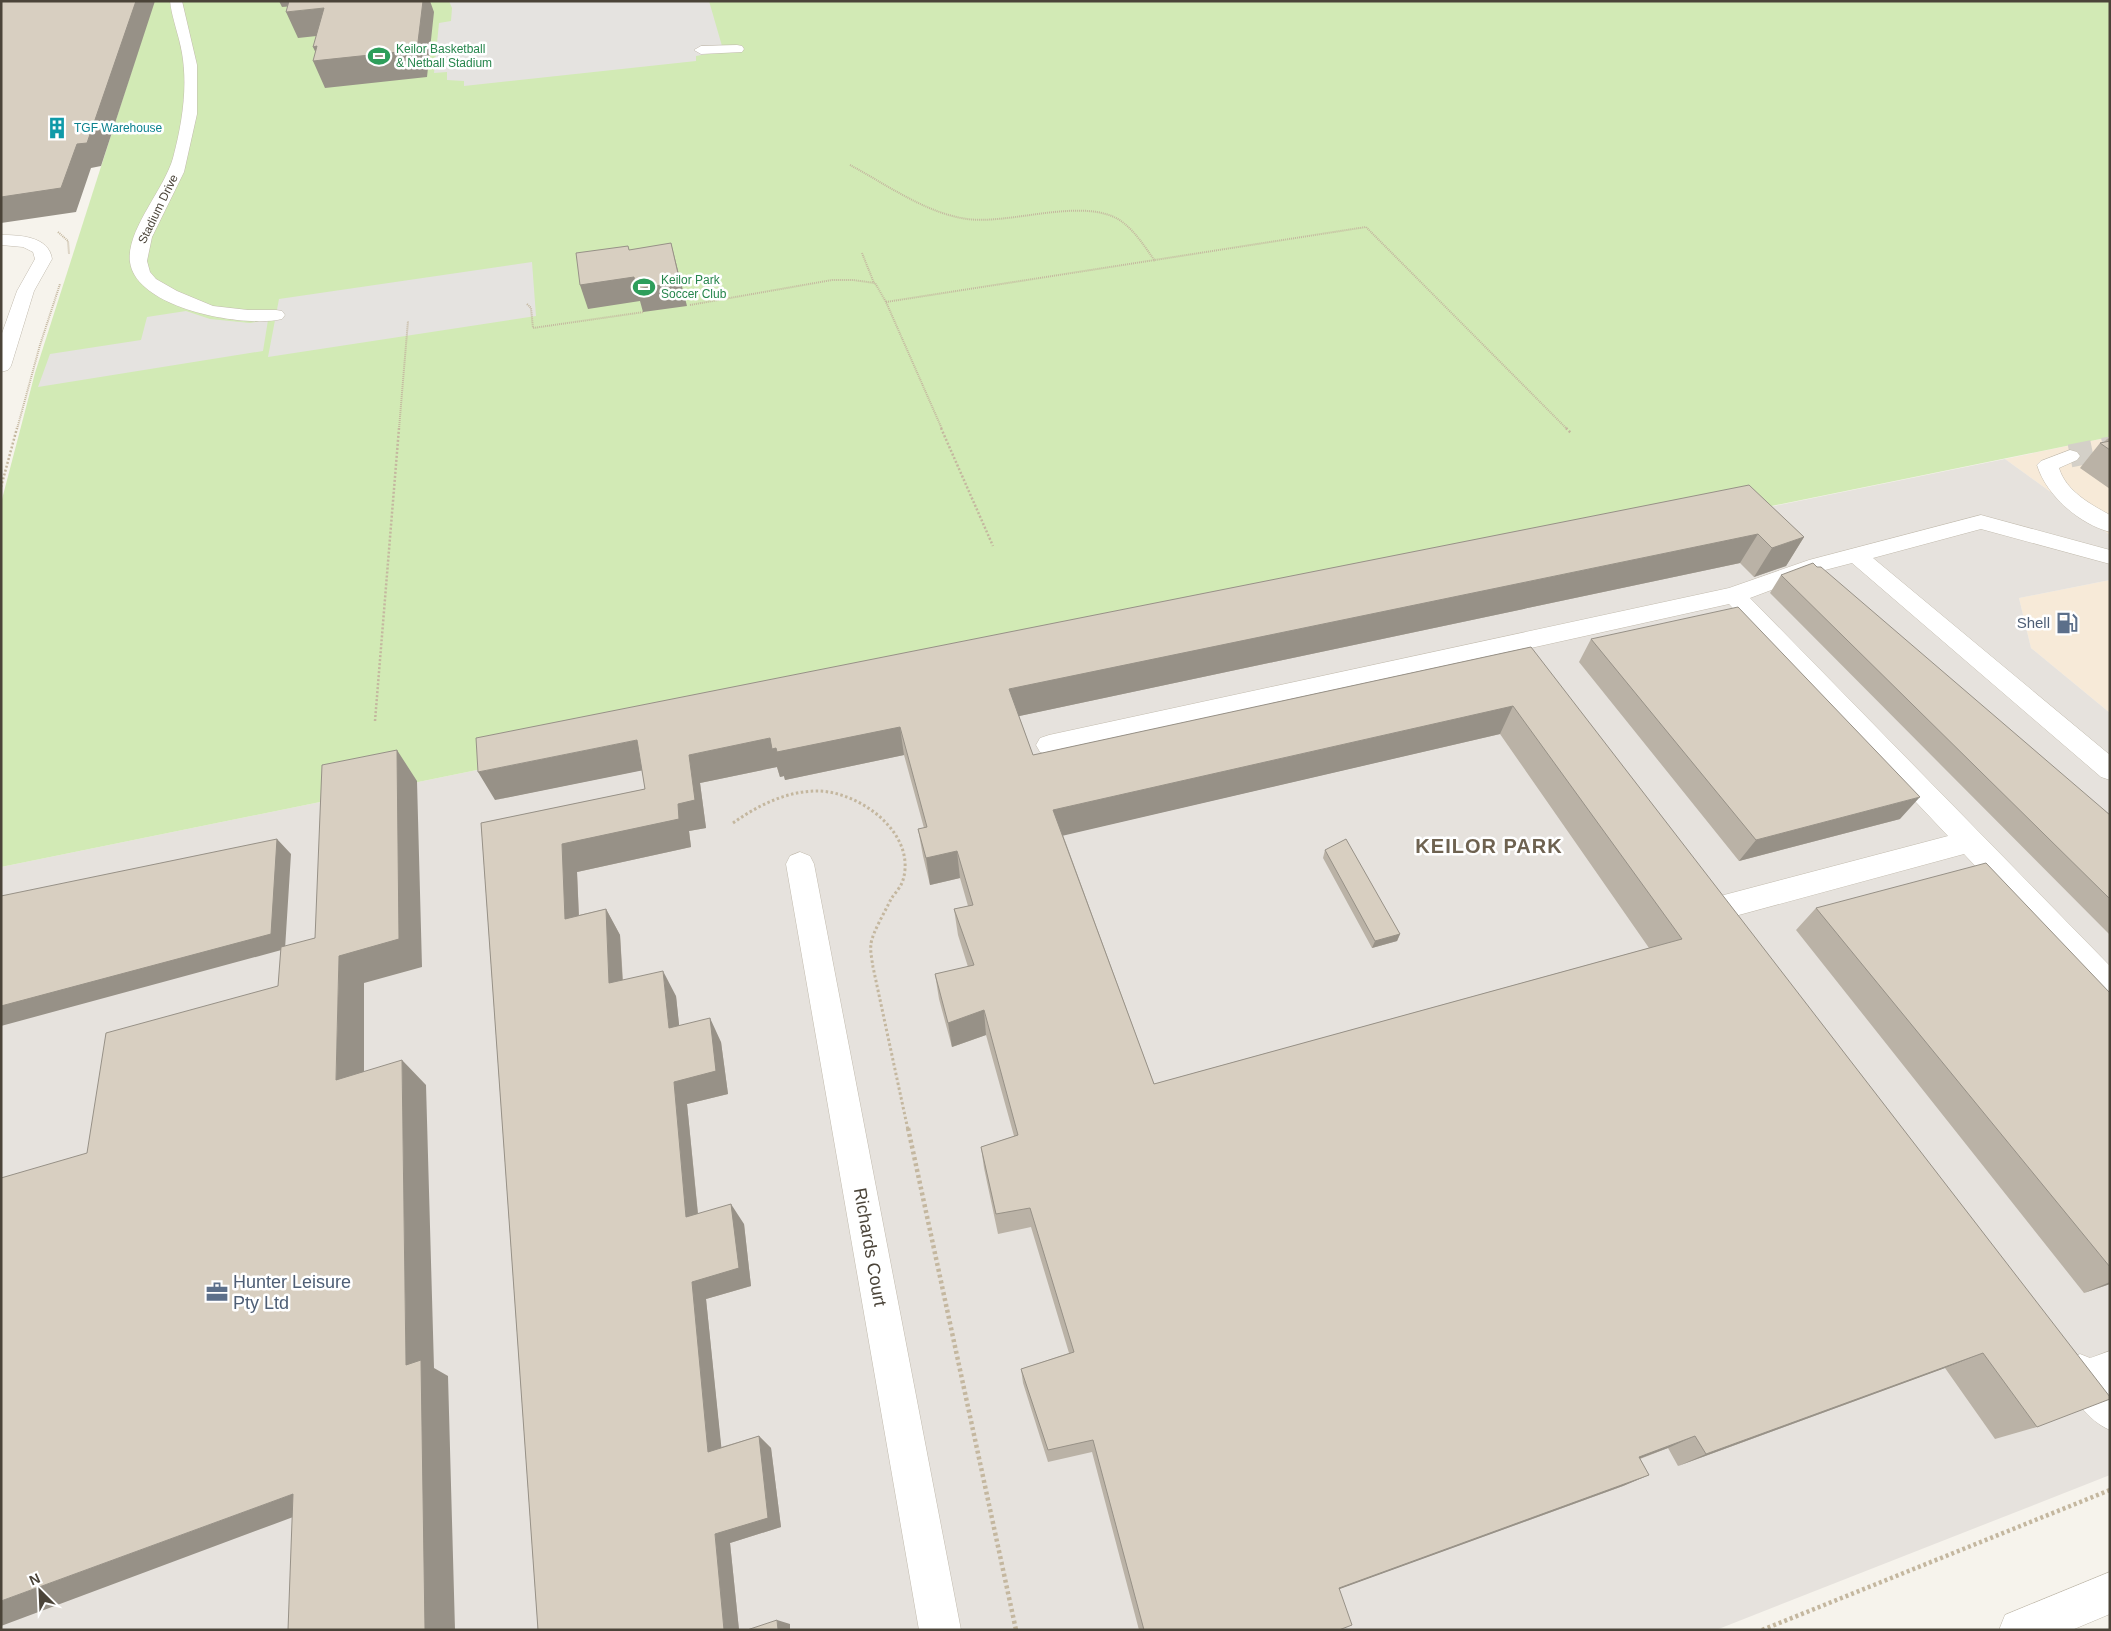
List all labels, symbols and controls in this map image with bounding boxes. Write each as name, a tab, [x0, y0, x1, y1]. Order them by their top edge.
place label: Keilor Basketball & Netball Stadium	[396, 42, 492, 70]
sports icon: Keilor Basketball & Netball Stadium	[366, 43, 392, 69]
building icon: TGF Warehouse	[44, 115, 70, 141]
place label: TGF Warehouse	[74, 121, 163, 135]
street label: Stadium Drive	[135, 172, 181, 246]
place label: Keilor Park Soccer Club	[661, 273, 727, 301]
sports icon: Keilor Park Soccer Club	[631, 274, 657, 300]
fuel station icon: Shell	[2054, 610, 2080, 636]
place label: Shell	[2017, 614, 2050, 631]
district label: KEILOR PARK	[1415, 835, 1563, 857]
street label: Richards Court	[850, 1186, 890, 1308]
place label: Hunter Leisure Pty Ltd	[233, 1272, 351, 1313]
office icon: Hunter Leisure Pty Ltd	[204, 1279, 230, 1305]
north arrow	[15, 1566, 65, 1616]
text: N	[27, 1570, 43, 1588]

